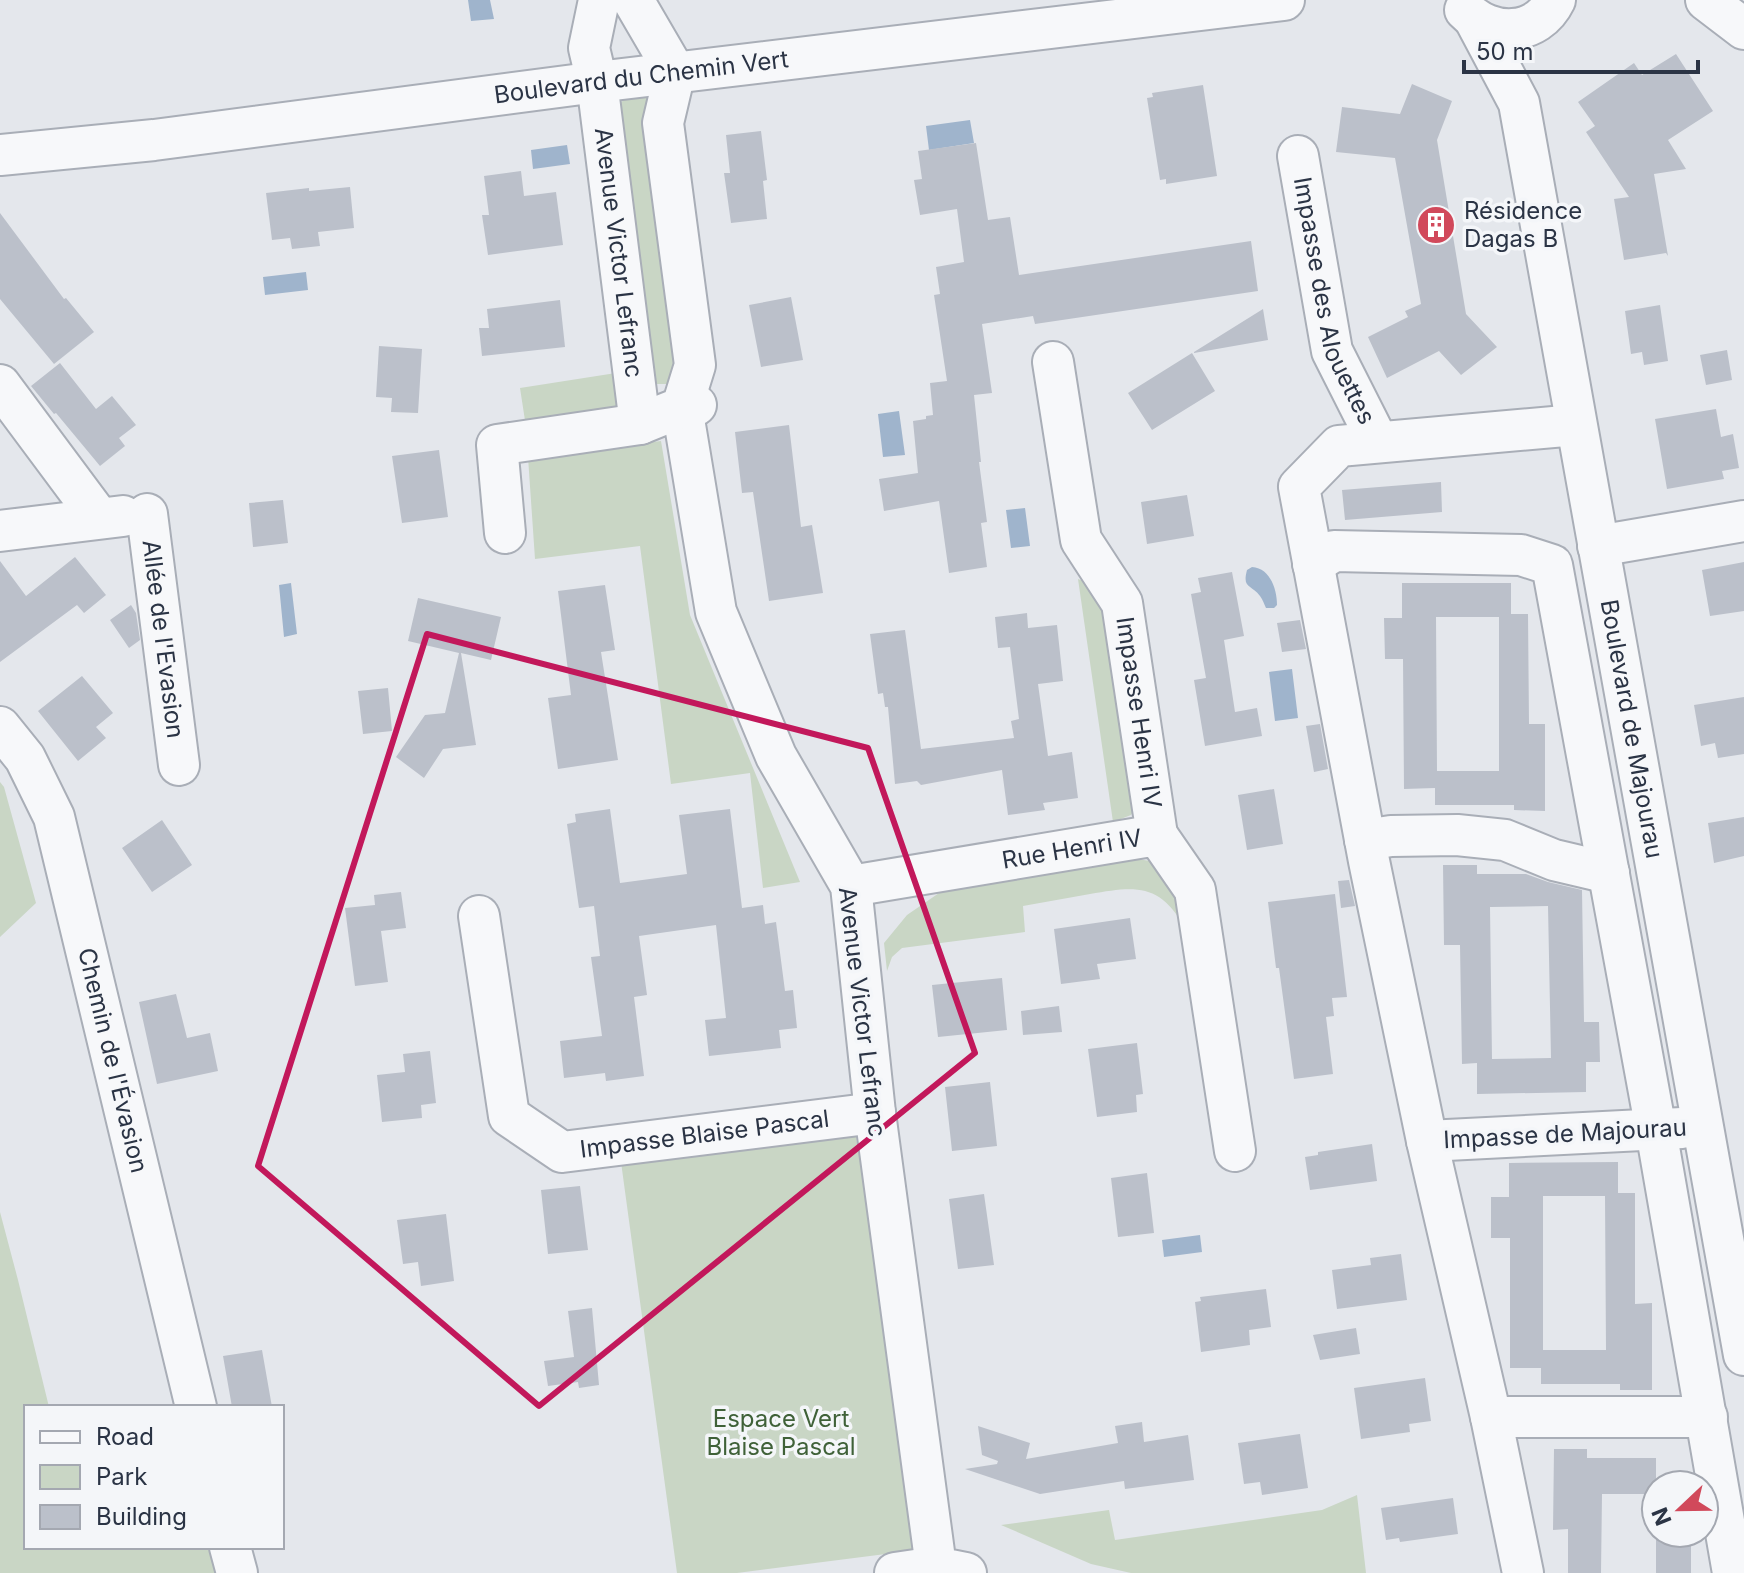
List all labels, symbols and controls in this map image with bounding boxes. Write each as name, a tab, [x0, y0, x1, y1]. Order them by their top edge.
scale bar	[1464, 24, 1698, 74]
text: 50 m	[1476, 37, 1534, 66]
street label: Boulevard du Chemin Vert	[492, 44, 790, 109]
street label: Avenue Victor Lefranc	[589, 126, 649, 379]
street label: Impasse des Alouettes	[1288, 175, 1382, 429]
place label: Résidence Dagas B	[1464, 196, 1582, 253]
building icon: Résidence Dagas B	[1415, 204, 1457, 246]
street label: Allée de l'Evasion	[136, 538, 190, 740]
street label: Boulevard de Majourau	[1595, 597, 1669, 861]
street label: Impasse Henri IV	[1110, 615, 1168, 810]
street label: Rue Henri IV	[1000, 823, 1144, 875]
street label: Avenue Victor Lefranc	[833, 885, 892, 1139]
street label: Chemin de l'Évasion	[72, 945, 154, 1176]
street label: Impasse Blaise Pascal	[578, 1104, 831, 1164]
street label: Impasse de Majourau	[1443, 1113, 1687, 1154]
park label: Espace Vert Blaise Pascal	[707, 1404, 855, 1461]
legend	[24, 1405, 284, 1549]
text: Road	[96, 1422, 154, 1451]
text: Park	[96, 1462, 147, 1491]
north arrow	[1640, 1469, 1720, 1549]
text: Building	[96, 1502, 187, 1531]
text: N	[1646, 1504, 1677, 1529]

